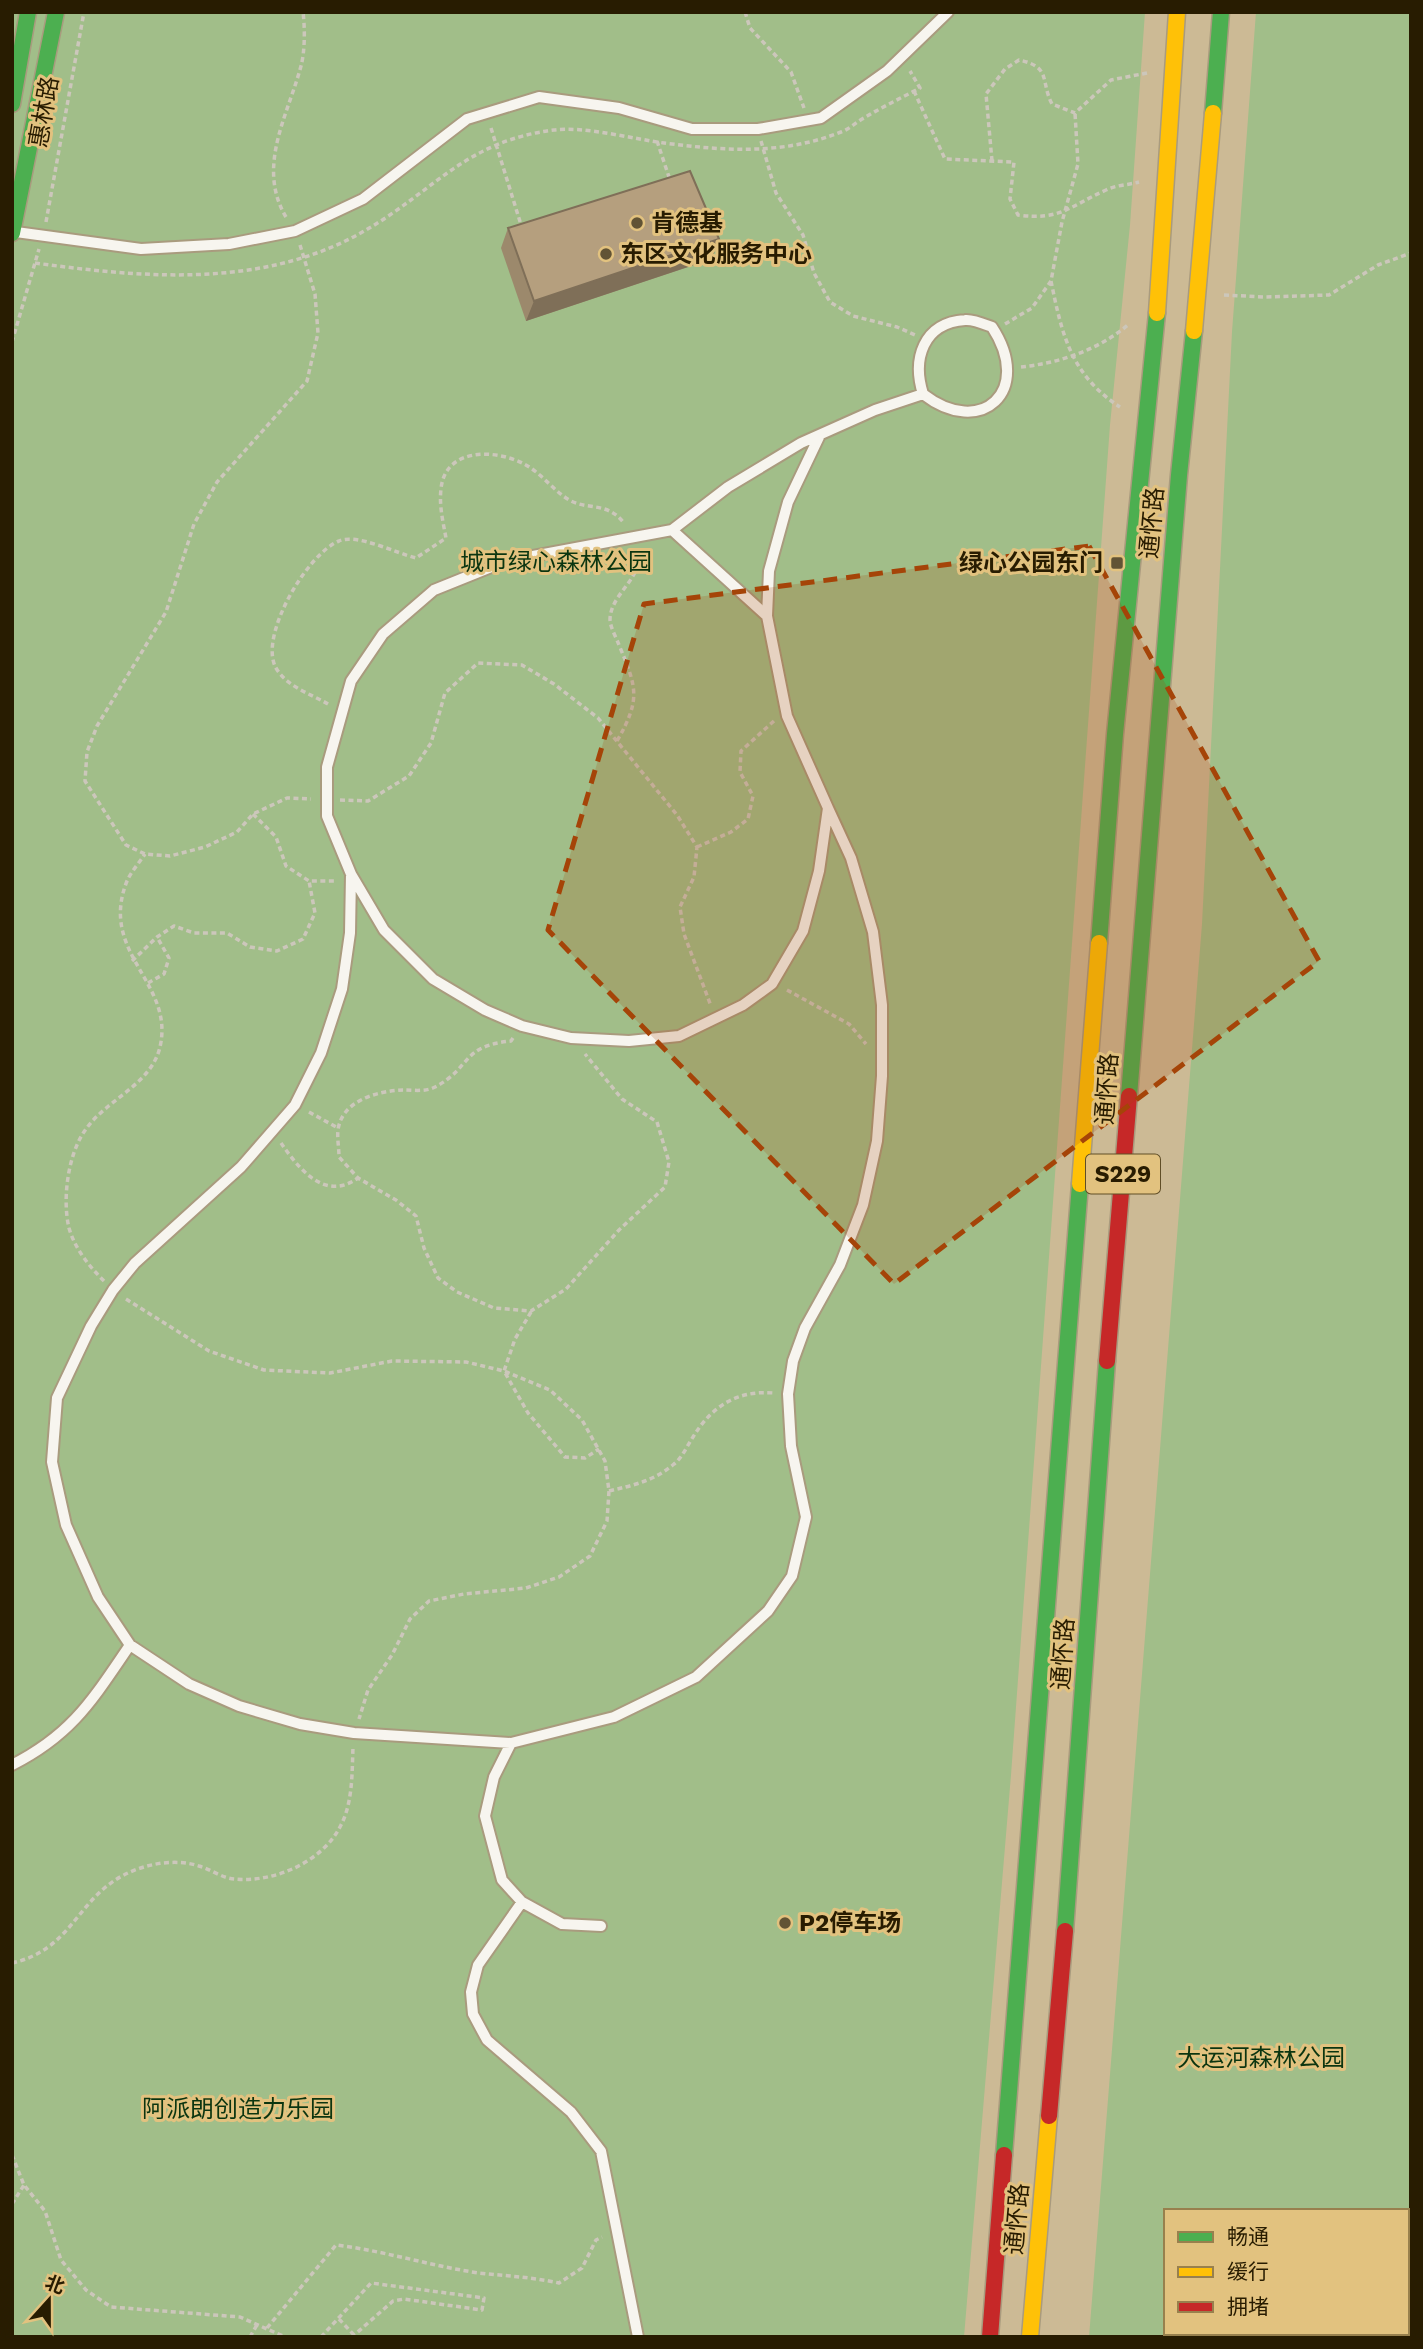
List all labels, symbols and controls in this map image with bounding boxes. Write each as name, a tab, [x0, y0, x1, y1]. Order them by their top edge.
street label: 惠林路	[24, 74, 64, 150]
place label: 肯德基	[651, 209, 723, 237]
marker: 肯德基	[629, 215, 645, 231]
place label: 东区文化服务中心	[620, 240, 812, 268]
marker: 东区文化服务中心	[598, 246, 614, 262]
street label: 通怀路	[1135, 486, 1169, 560]
park label: 城市绿心森林公园	[460, 548, 652, 576]
place label: 绿心公园东门	[959, 549, 1103, 577]
marker: 绿心公园东门	[1109, 555, 1125, 571]
street label: 通怀路	[1091, 1052, 1123, 1126]
road number: S229	[1086, 1154, 1160, 1194]
street label: 通怀路	[1047, 1617, 1079, 1691]
place label: P2停车场	[799, 1909, 901, 1937]
marker: P2停车场	[777, 1915, 793, 1931]
park label: 大运河森林公园	[1177, 2044, 1345, 2072]
park label: 阿派朗创造力乐园	[142, 2095, 334, 2123]
street label: 通怀路	[1000, 2182, 1034, 2256]
legend	[1164, 2209, 1409, 2335]
text: 畅通	[1227, 2224, 1269, 2249]
text: 缓行	[1227, 2259, 1269, 2284]
north arrow	[14, 2265, 84, 2335]
text: 北	[42, 2270, 68, 2299]
text: 拥堵	[1227, 2294, 1269, 2319]

